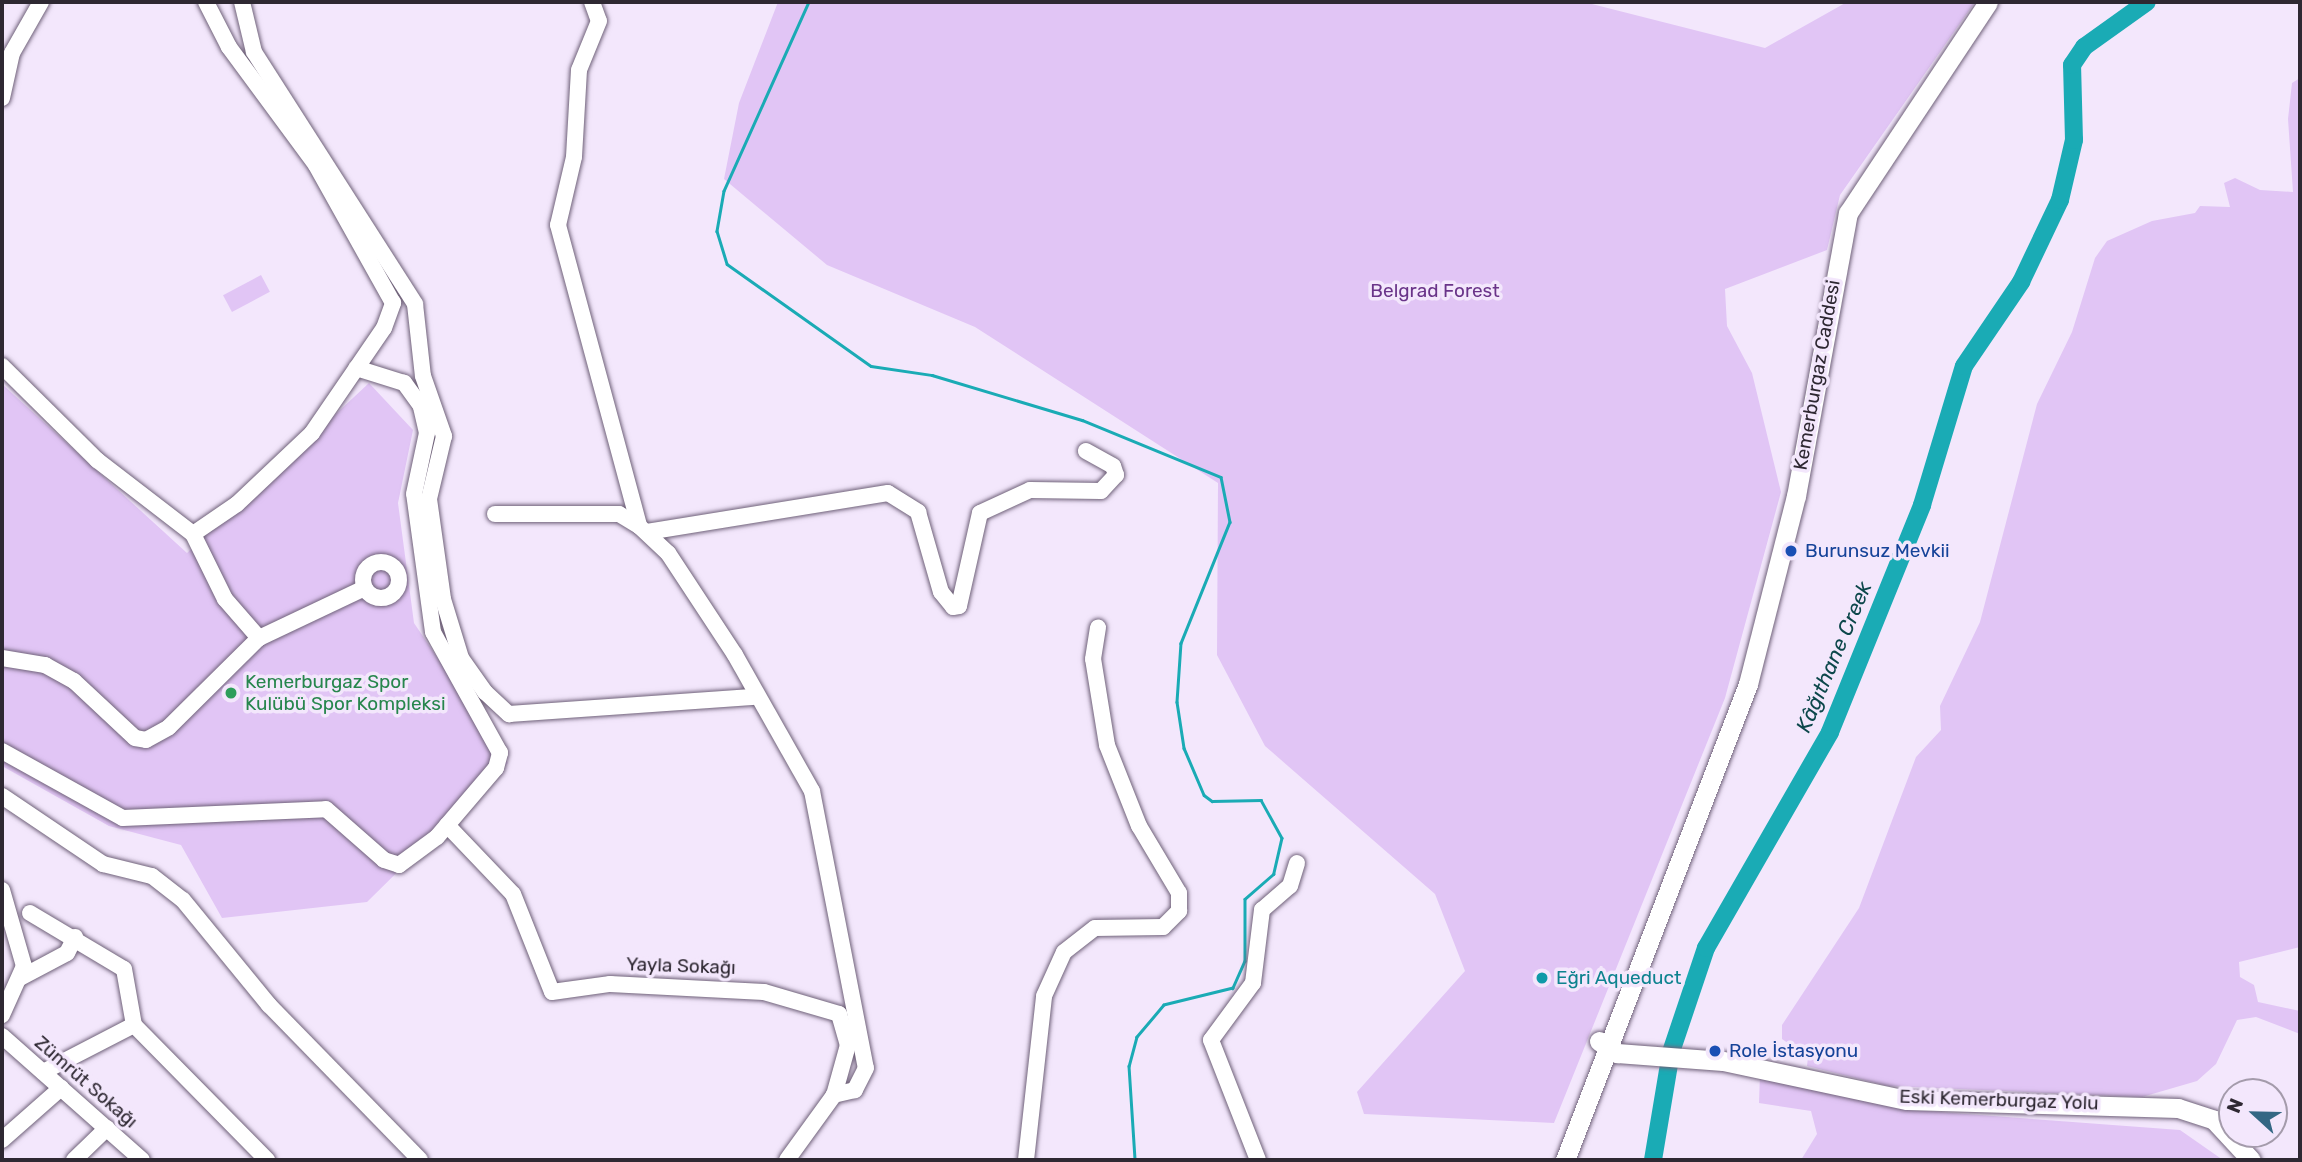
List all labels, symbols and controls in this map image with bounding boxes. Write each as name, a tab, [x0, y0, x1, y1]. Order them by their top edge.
street label: Kemerburgaz Caddesi	[1789, 278, 1845, 472]
park label: Belgrad Forest	[1370, 280, 1500, 302]
place label: Burunsuz Mevkii	[1805, 540, 1950, 562]
marker: Burunsuz Mevkii	[1783, 543, 1799, 559]
water label: Kâğıthane Creek	[1791, 578, 1877, 736]
place label: Kemerburgaz Spor Kulübü Spor Kompleksi	[245, 671, 446, 715]
marker: Kemerburgaz Spor Kulübü Spor Kompleksi	[223, 685, 239, 701]
street label: Yayla Sokağı	[626, 953, 736, 979]
place label: Eğri Aqueduct	[1556, 967, 1682, 989]
marker: Eğri Aqueduct	[1534, 970, 1550, 986]
street label: Zümrüt Sokağı	[30, 1031, 142, 1133]
place label: Role İstasyonu	[1729, 1040, 1858, 1062]
marker: Role İstasyonu	[1707, 1043, 1723, 1059]
north arrow	[2218, 1078, 2288, 1148]
street label: Eski Kemerburgaz Yolu	[1899, 1085, 2099, 1115]
text: N	[2222, 1095, 2248, 1116]

